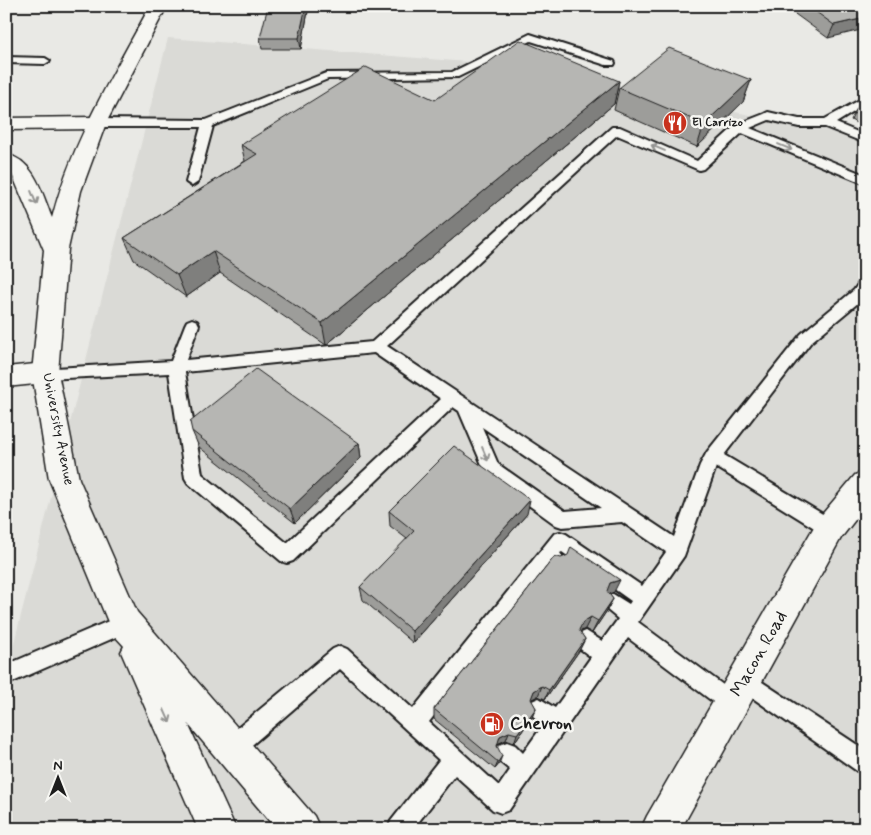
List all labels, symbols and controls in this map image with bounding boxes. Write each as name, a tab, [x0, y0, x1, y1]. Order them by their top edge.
restaurant icon: El Carrizo	[662, 110, 688, 136]
place label: El Carrizo	[692, 115, 743, 131]
one-way arrow	[777, 142, 792, 152]
one-way arrow	[651, 143, 666, 153]
one-way arrow	[29, 190, 39, 205]
street label: University Avenue	[37, 371, 79, 487]
one-way arrow	[481, 446, 491, 461]
street label: Macon Road	[725, 607, 793, 701]
one-way arrow	[163, 708, 172, 723]
fuel station icon: Chevron	[479, 711, 505, 737]
place label: Chevron	[510, 712, 572, 736]
north arrow	[32, 752, 82, 802]
text: N	[53, 757, 63, 775]

